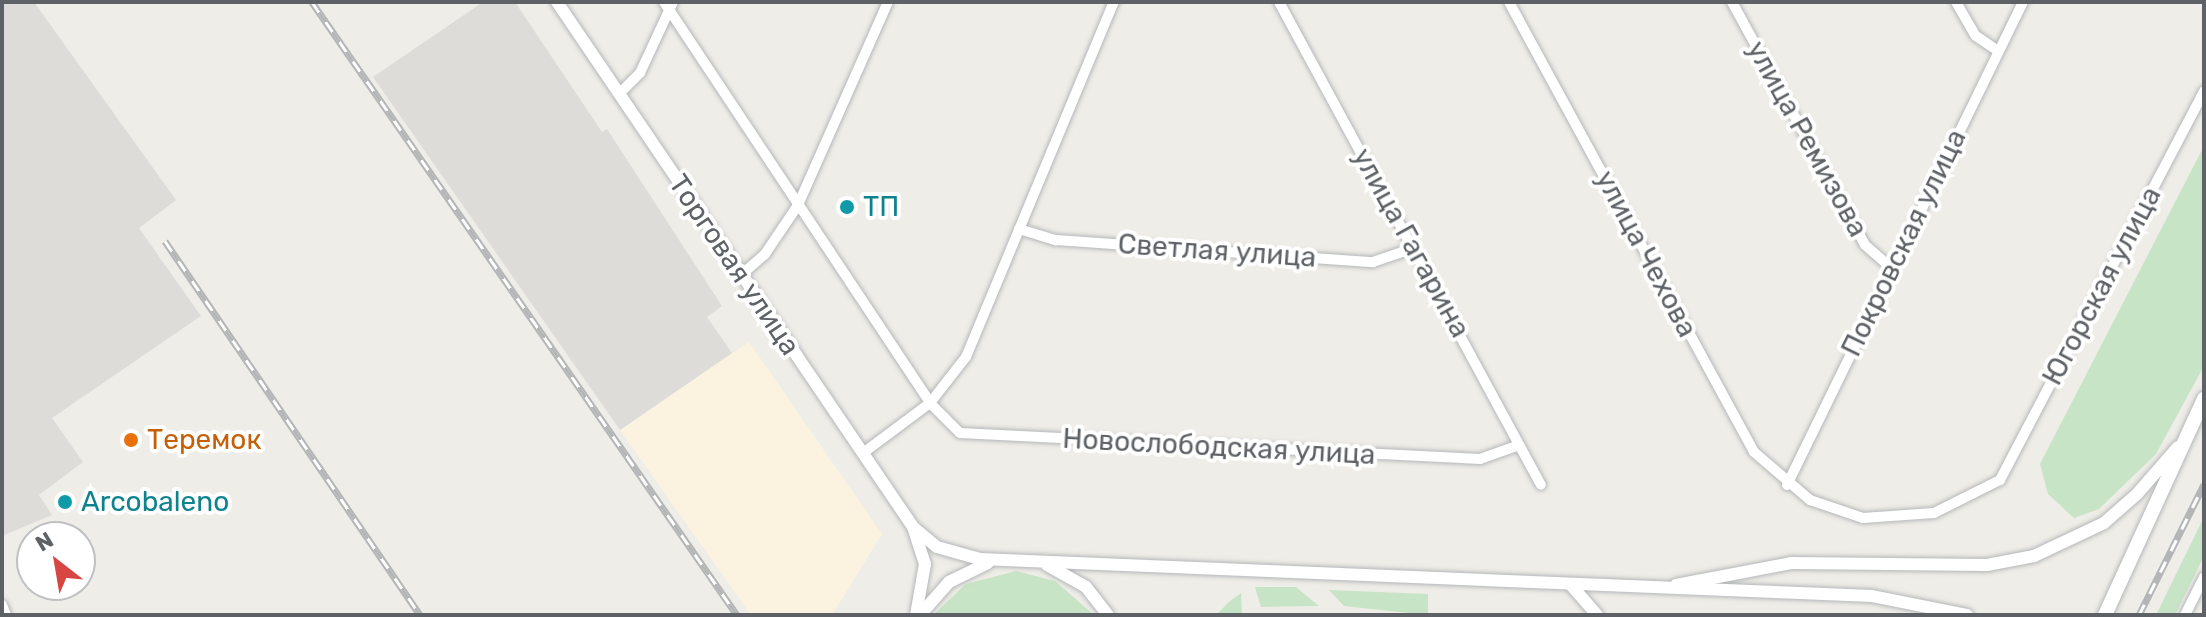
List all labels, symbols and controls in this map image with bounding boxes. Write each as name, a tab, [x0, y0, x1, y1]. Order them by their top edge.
street label: улица Ремизова	[1739, 35, 1875, 243]
street label: Покровская улица	[1835, 124, 1973, 362]
street label: улица Гагарина	[1345, 142, 1477, 344]
street label: улица Чехова	[1588, 165, 1704, 343]
street label: Торговая улица	[661, 168, 807, 362]
street label: Югорская улица	[2036, 181, 2168, 391]
place label: ТП	[863, 190, 899, 224]
marker: ТП	[838, 198, 856, 216]
street label: Светлая улица	[1117, 227, 1317, 275]
street label: Новослободская улица	[1062, 422, 1376, 472]
place label: Теремок	[147, 423, 261, 457]
marker: Теремок	[122, 431, 140, 449]
place label: Arcobaleno	[81, 485, 229, 519]
marker: Arcobaleno	[56, 493, 74, 511]
north arrow	[16, 521, 96, 601]
text: N	[31, 526, 58, 557]

